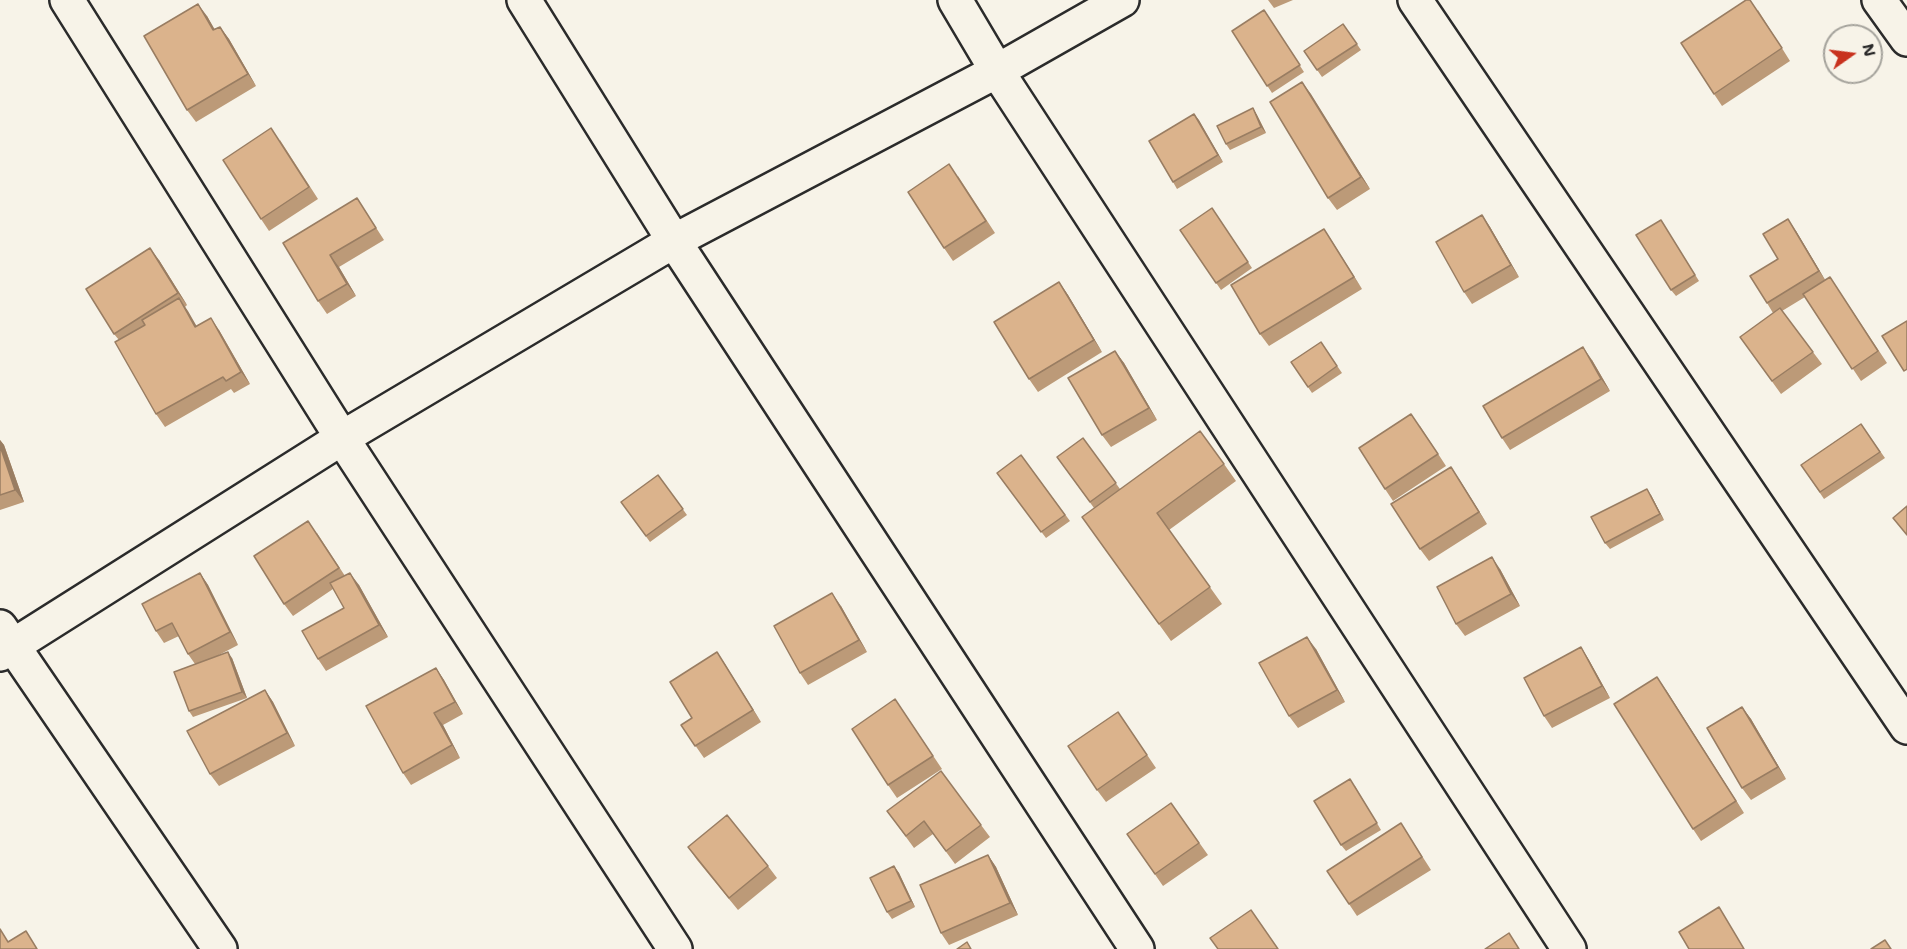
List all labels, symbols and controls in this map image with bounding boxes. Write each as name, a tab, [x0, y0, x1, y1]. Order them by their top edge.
north arrow	[1823, 24, 1883, 84]
text: N	[1857, 41, 1881, 59]

